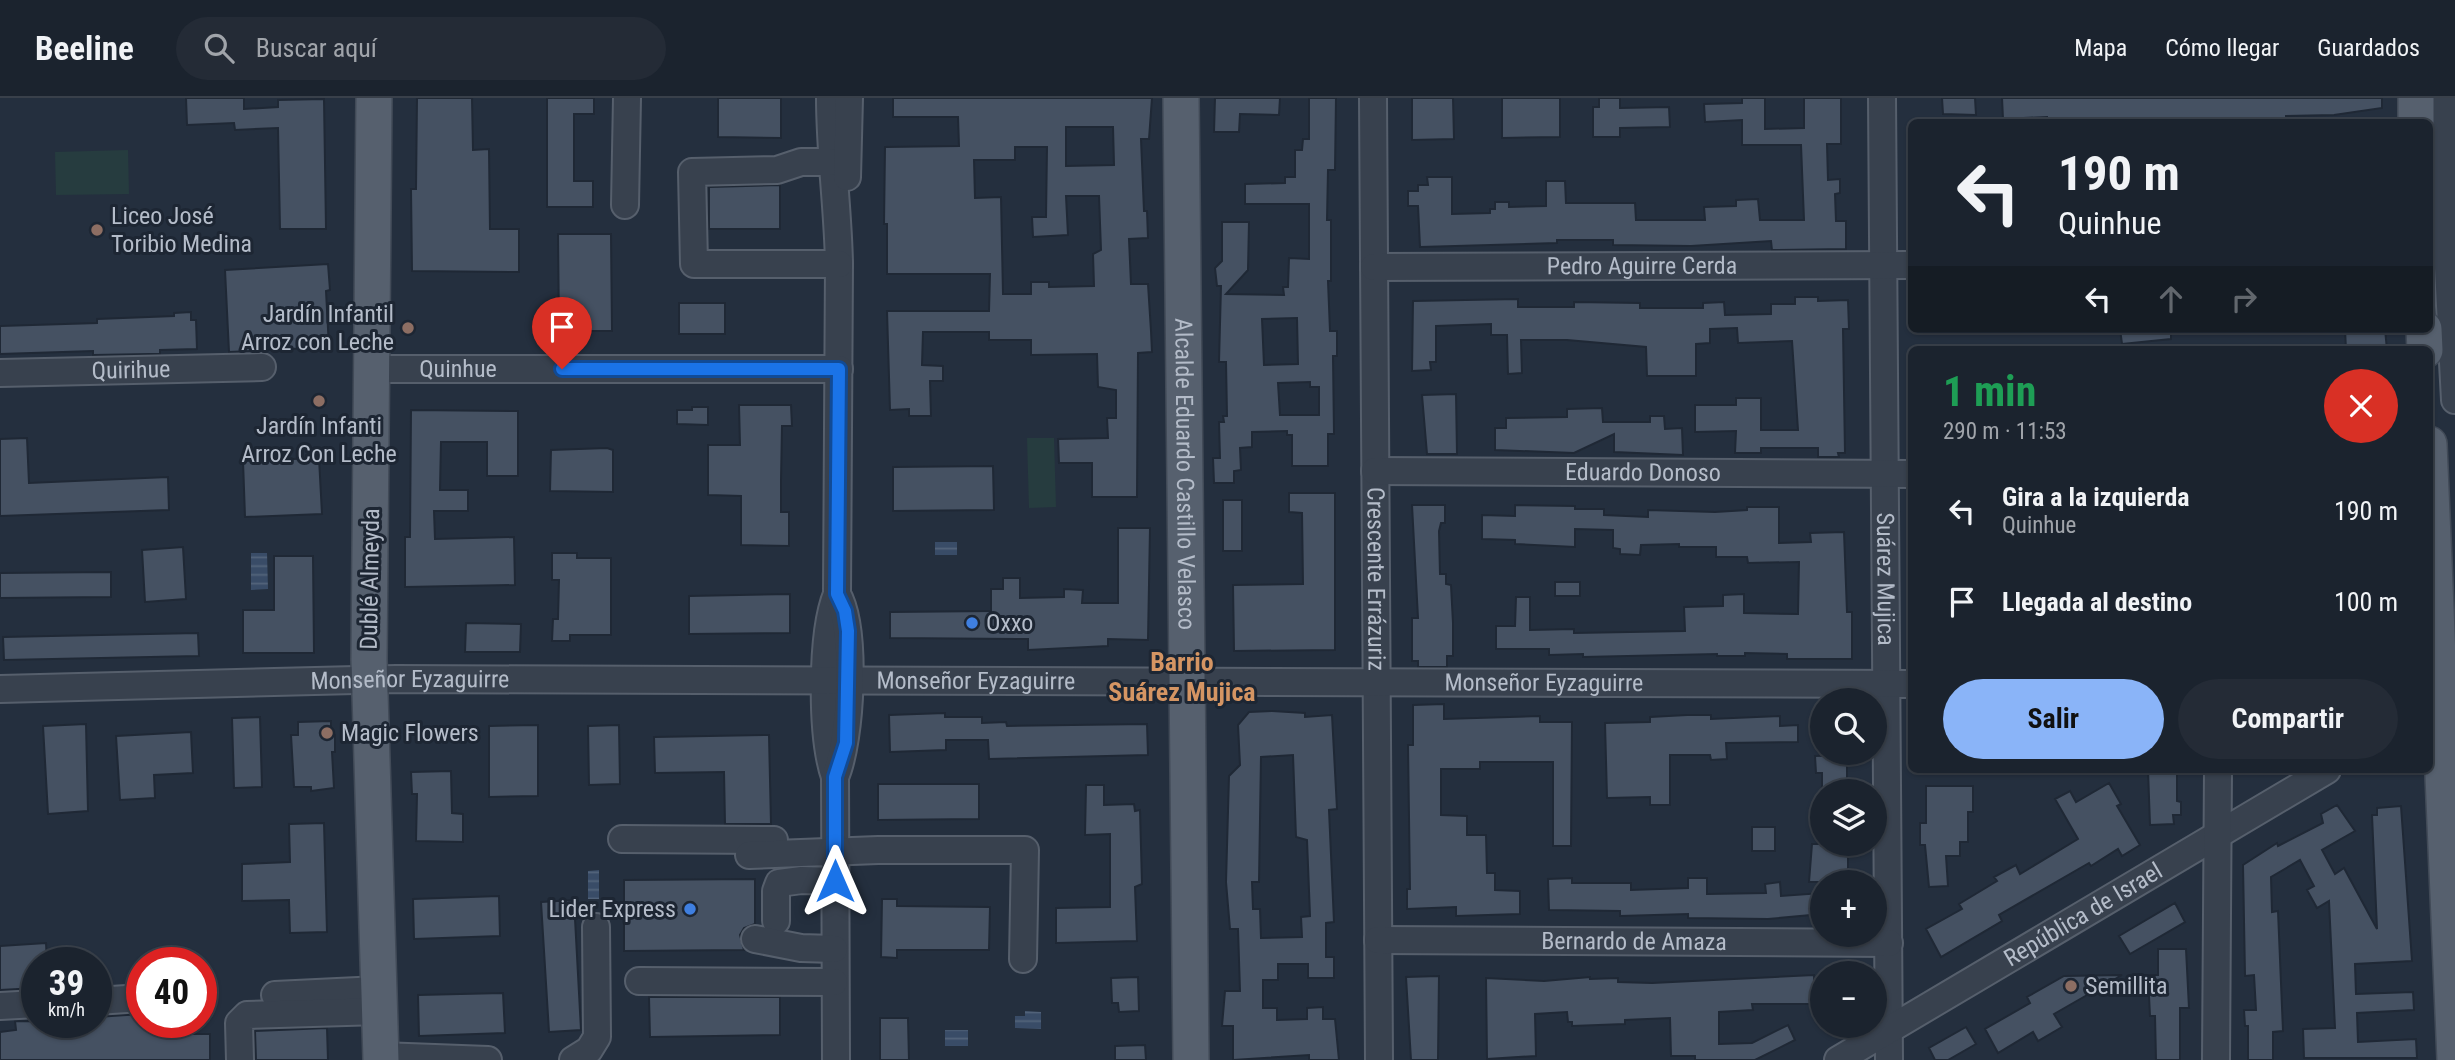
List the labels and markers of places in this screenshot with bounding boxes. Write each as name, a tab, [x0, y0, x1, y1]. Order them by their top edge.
place label: Liceo José Toribio Medina	[111, 202, 252, 258]
marker: Liceo José Toribio Medina	[89, 222, 105, 238]
pin	[532, 297, 592, 369]
place label: Jardín Infantil Arroz con Leche	[241, 300, 394, 356]
marker: Jardín Infantil Arroz con Leche	[400, 320, 416, 336]
marker: Jardín Infanti Arroz Con Leche	[311, 393, 327, 409]
place label: Jardín Infanti Arroz Con Leche	[241, 412, 397, 468]
place label: Oxxo	[986, 609, 1033, 637]
marker: Oxxo	[964, 615, 980, 631]
place label: Magic Flowers	[341, 719, 479, 747]
marker: Magic Flowers	[319, 725, 335, 741]
place label: Lider Express	[549, 895, 676, 923]
marker: Lider Express	[682, 901, 698, 917]
place label: Semillita	[2085, 972, 2167, 1000]
marker: Semillita	[2063, 978, 2079, 994]

